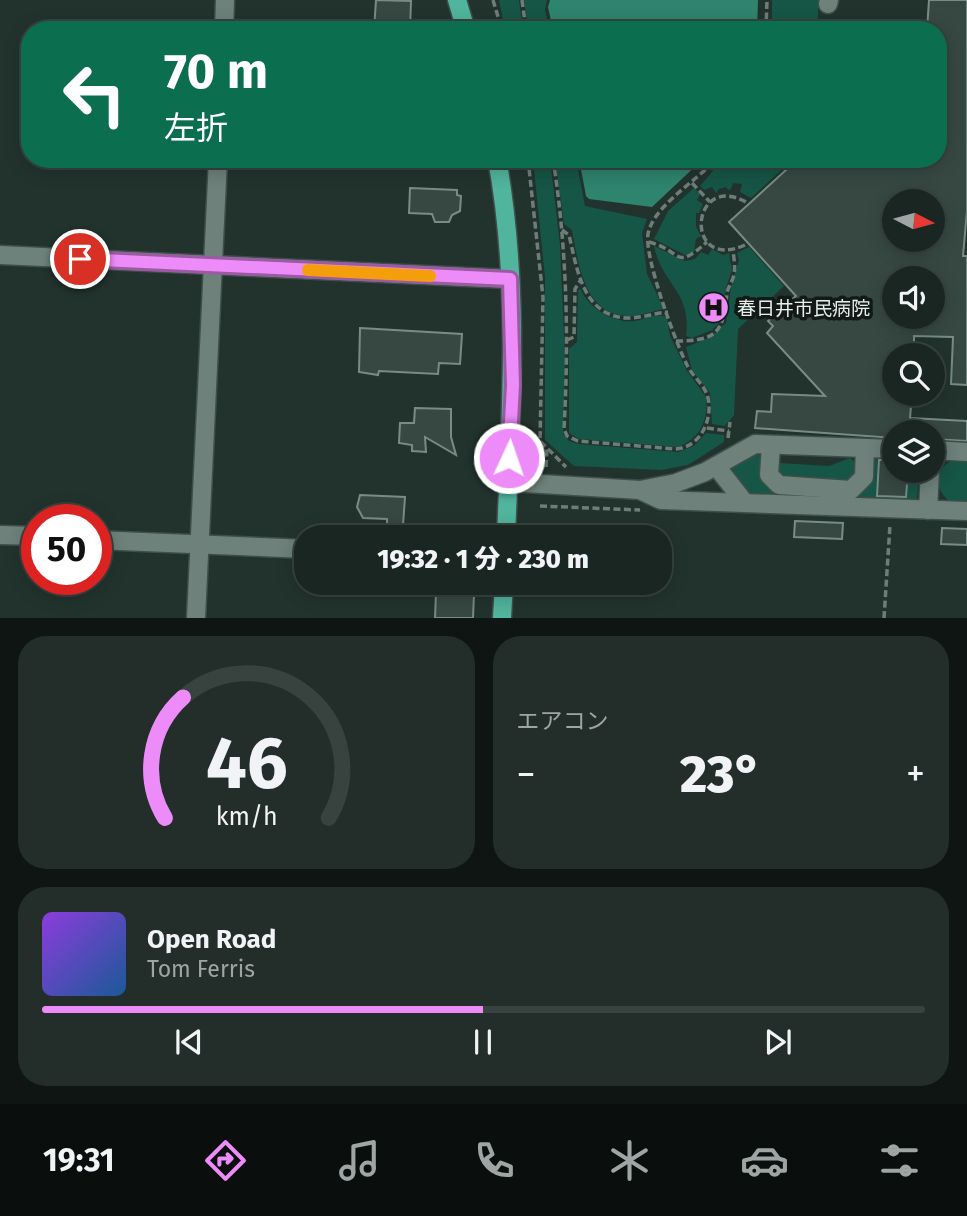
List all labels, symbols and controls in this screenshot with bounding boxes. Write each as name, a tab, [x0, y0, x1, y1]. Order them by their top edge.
text: 70 m	[164, 42, 268, 101]
icon: left	[49, 49, 140, 140]
text: 左折	[164, 109, 228, 147]
north arrow	[882, 189, 945, 252]
map controls	[882, 189, 945, 483]
pin	[50, 229, 110, 289]
icon: arrive	[61, 240, 99, 278]
button: sound	[882, 266, 945, 329]
hospital icon: 春日井市民病院	[697, 291, 731, 325]
place label: 春日井市民病院	[737, 297, 870, 320]
button: search	[882, 343, 945, 406]
button: layers	[882, 420, 945, 483]
position arrow	[472, 421, 546, 495]
speed limit sign: 50	[21, 504, 112, 595]
text: 19:32 · 1 分 · 230 m	[377, 544, 589, 575]
text: エアコン	[517, 707, 609, 735]
text: 46	[205, 721, 287, 808]
text: 23°	[680, 743, 761, 806]
text: −	[517, 751, 536, 797]
text: +	[906, 751, 925, 797]
text: km/h	[215, 802, 277, 832]
text: Open Road	[147, 924, 276, 955]
text: Tom Ferris	[147, 955, 255, 983]
icon: previous	[170, 1023, 208, 1061]
icon: pause	[464, 1023, 502, 1061]
icon: next	[759, 1023, 797, 1061]
icon: directions	[201, 1136, 250, 1185]
icon: music	[335, 1136, 384, 1185]
icon: phone	[470, 1136, 519, 1185]
icon: climate	[605, 1136, 654, 1185]
icon: car	[740, 1136, 789, 1185]
icon: filters	[875, 1136, 924, 1185]
text: 19:31	[43, 1141, 115, 1179]

